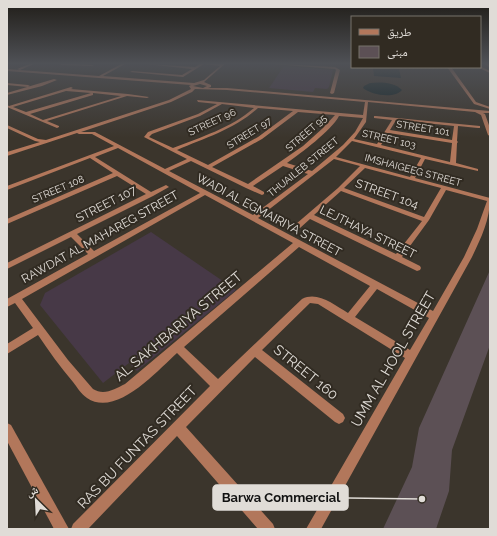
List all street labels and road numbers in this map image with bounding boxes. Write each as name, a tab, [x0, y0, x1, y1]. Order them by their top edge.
street label: STREET 96	[187, 106, 237, 138]
street label: STREET 95	[283, 112, 329, 154]
street label: STREET 97	[225, 115, 274, 151]
street label: STREET 101	[396, 118, 451, 138]
street label: STREET 103	[361, 127, 417, 151]
street label: THUAILEB STREET	[265, 135, 341, 199]
street label: IMSHAIGEEG STREET	[363, 152, 463, 188]
street label: WADI AL EGMAIRIYA STREET	[194, 171, 344, 260]
street label: STREET 108	[30, 173, 86, 205]
street label: STREET 104	[354, 176, 421, 212]
street label: STREET 107	[73, 183, 139, 225]
street label: RAWDAT AL MAHAREG STREET	[19, 188, 182, 286]
street label: LEJTHAYA STREET	[318, 203, 419, 262]
street label: AL SAKHBARIYA STREET	[111, 268, 245, 384]
street label: UMM AL HOOL STREET	[348, 288, 439, 429]
street label: STREET 160	[271, 341, 341, 403]
street label: RAS BU FUNTAS STREET	[74, 382, 200, 512]

